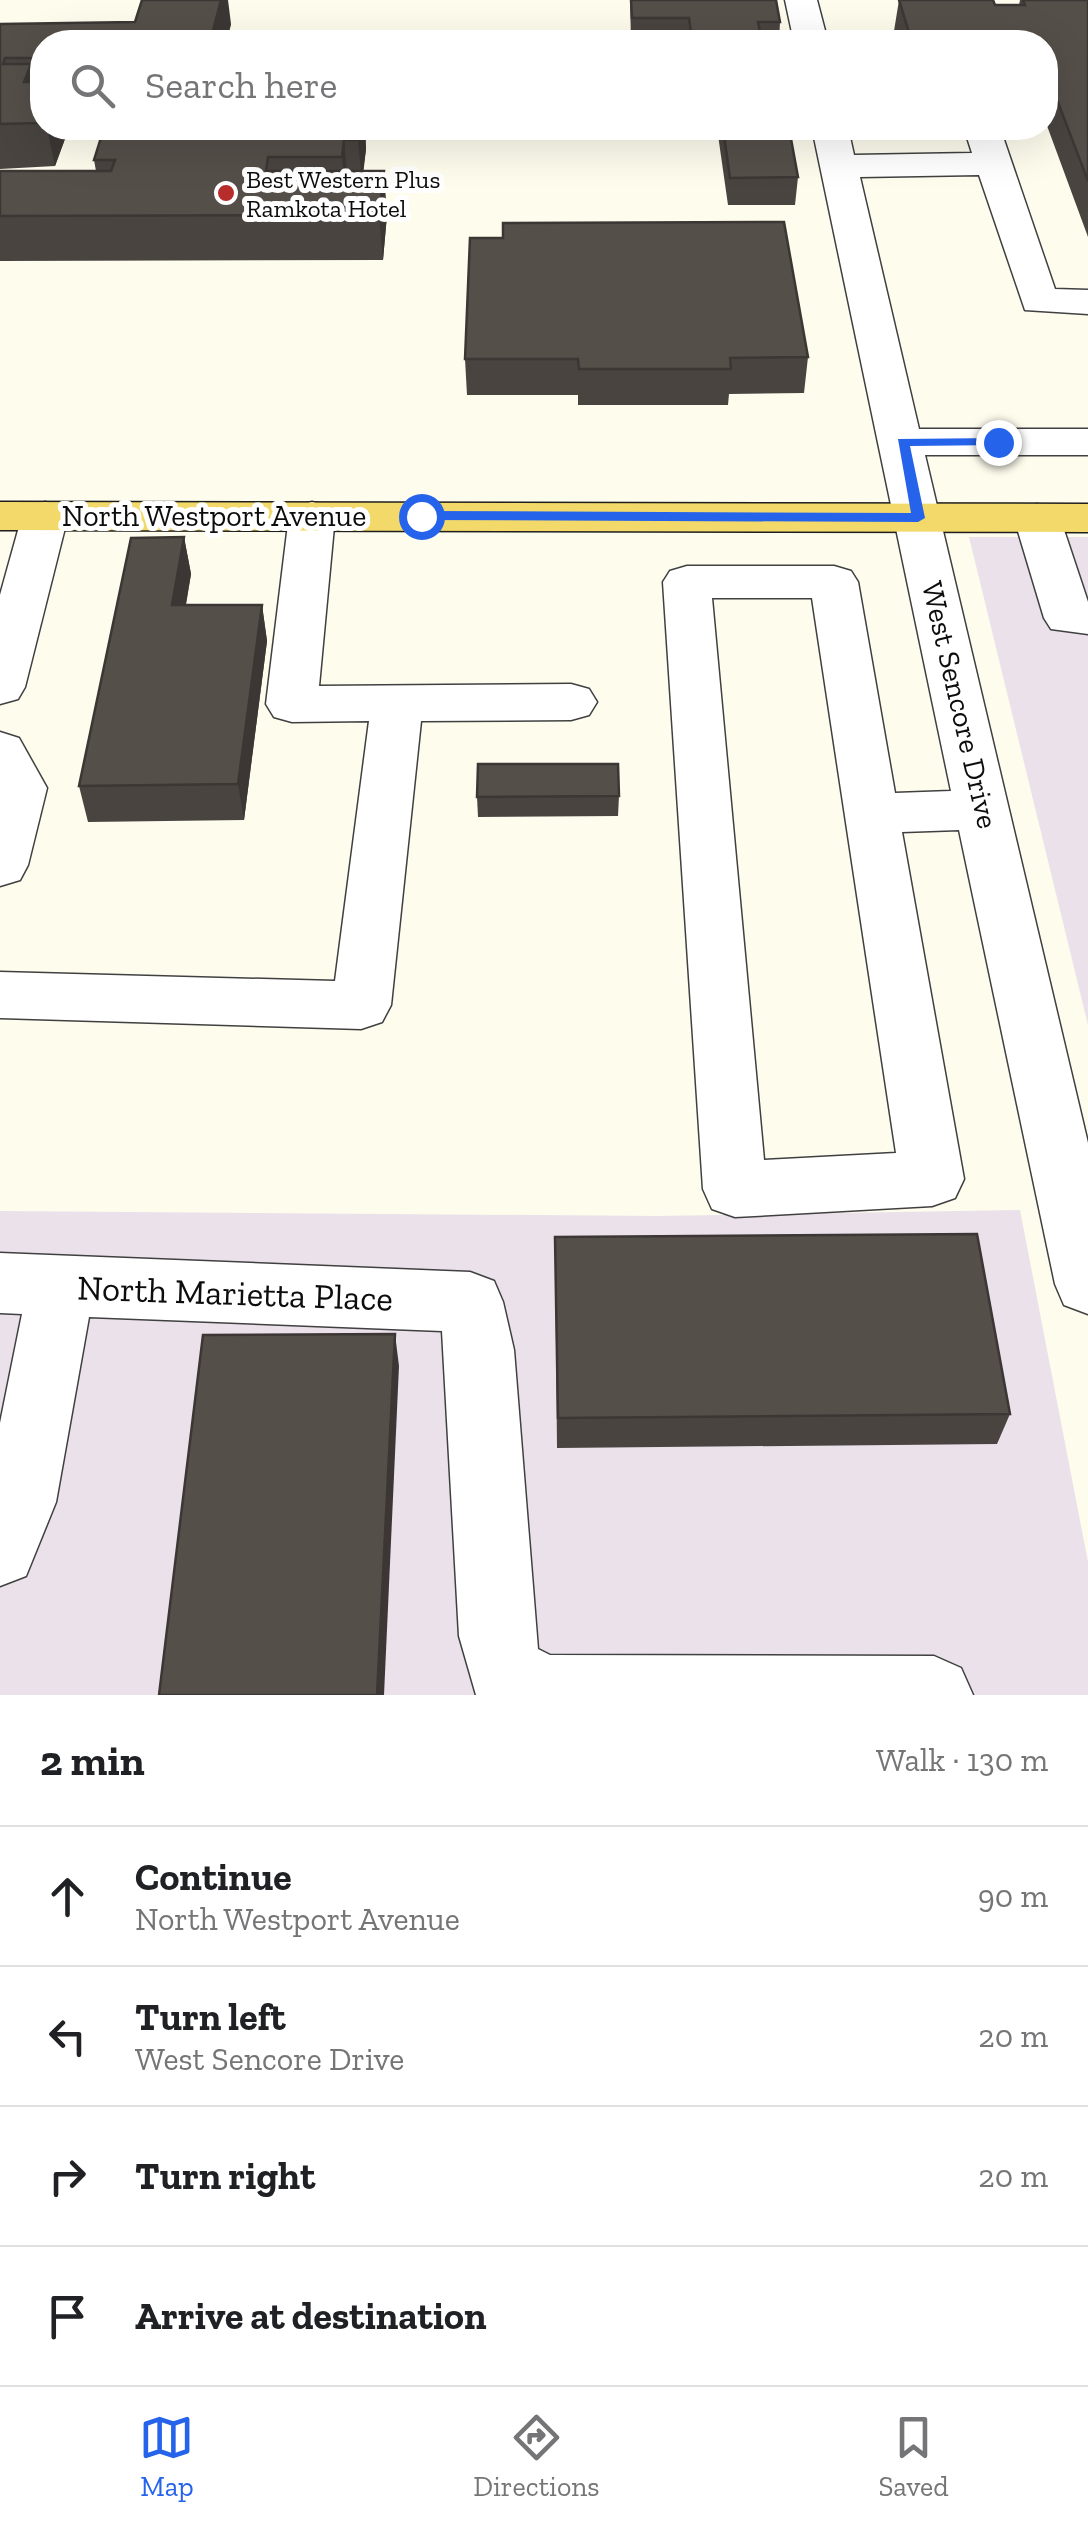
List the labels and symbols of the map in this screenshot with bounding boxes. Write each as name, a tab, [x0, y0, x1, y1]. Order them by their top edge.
place label: Best Western Plus Ramkota Hotel	[246, 164, 440, 223]
marker: Best Western Plus Ramkota Hotel	[215, 182, 237, 204]
route end	[976, 420, 1022, 466]
route start	[399, 494, 445, 540]
street label: North Westport Avenue	[62, 498, 366, 534]
street label: West Sencore Drive	[914, 578, 1006, 832]
street label: North Marietta Place	[76, 1266, 394, 1320]

